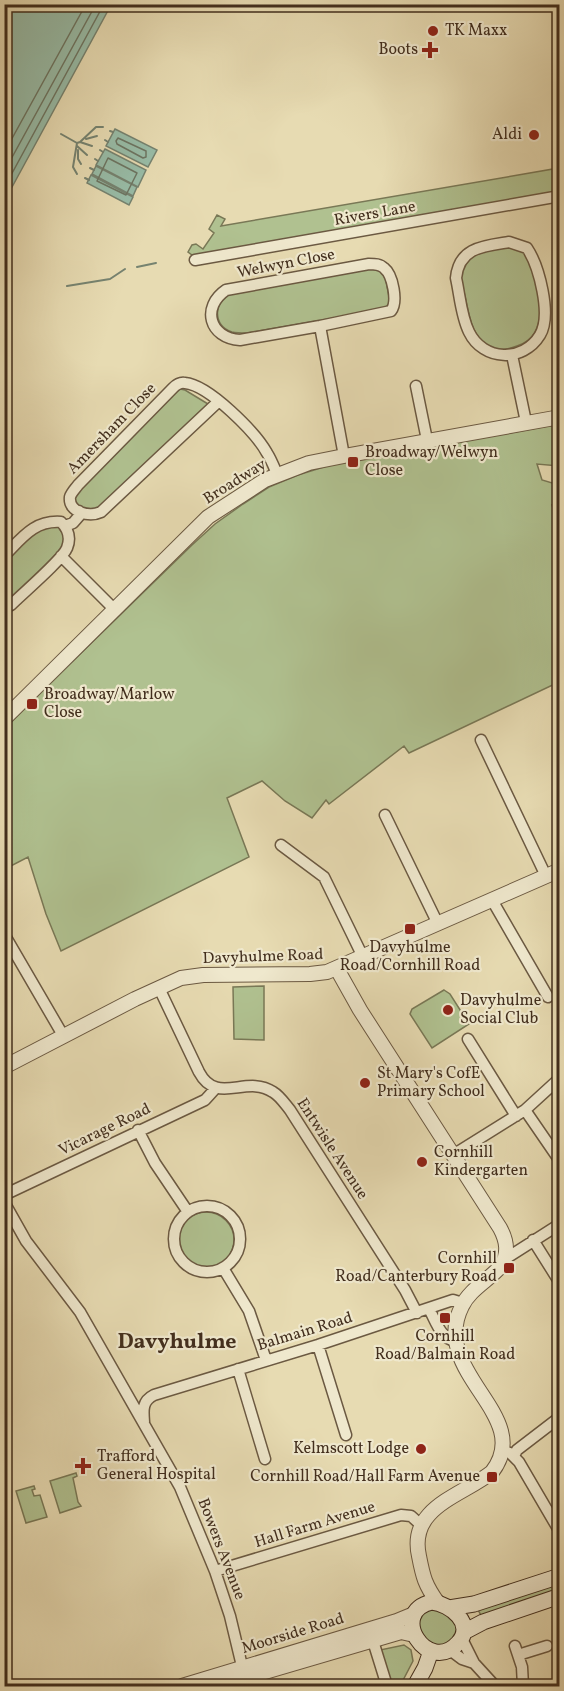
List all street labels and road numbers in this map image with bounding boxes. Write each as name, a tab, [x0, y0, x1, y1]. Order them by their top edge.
street label: Rivers Lane	[332, 196, 418, 232]
street label: Welwyn Close	[235, 244, 337, 284]
street label: Amersham Close	[63, 378, 161, 480]
street label: Broadway	[199, 454, 271, 510]
street label: Davyhulme Road	[202, 944, 324, 970]
street label: Entwisle Avenue	[291, 1094, 373, 1204]
street label: Vicarage Road	[55, 1098, 155, 1162]
street label: Balmain Road	[255, 1307, 355, 1357]
street label: Bowers Avenue	[192, 1495, 250, 1603]
street label: Hall Farm Avenue	[252, 1496, 378, 1554]
street label: Moorside Road	[239, 1608, 347, 1660]

